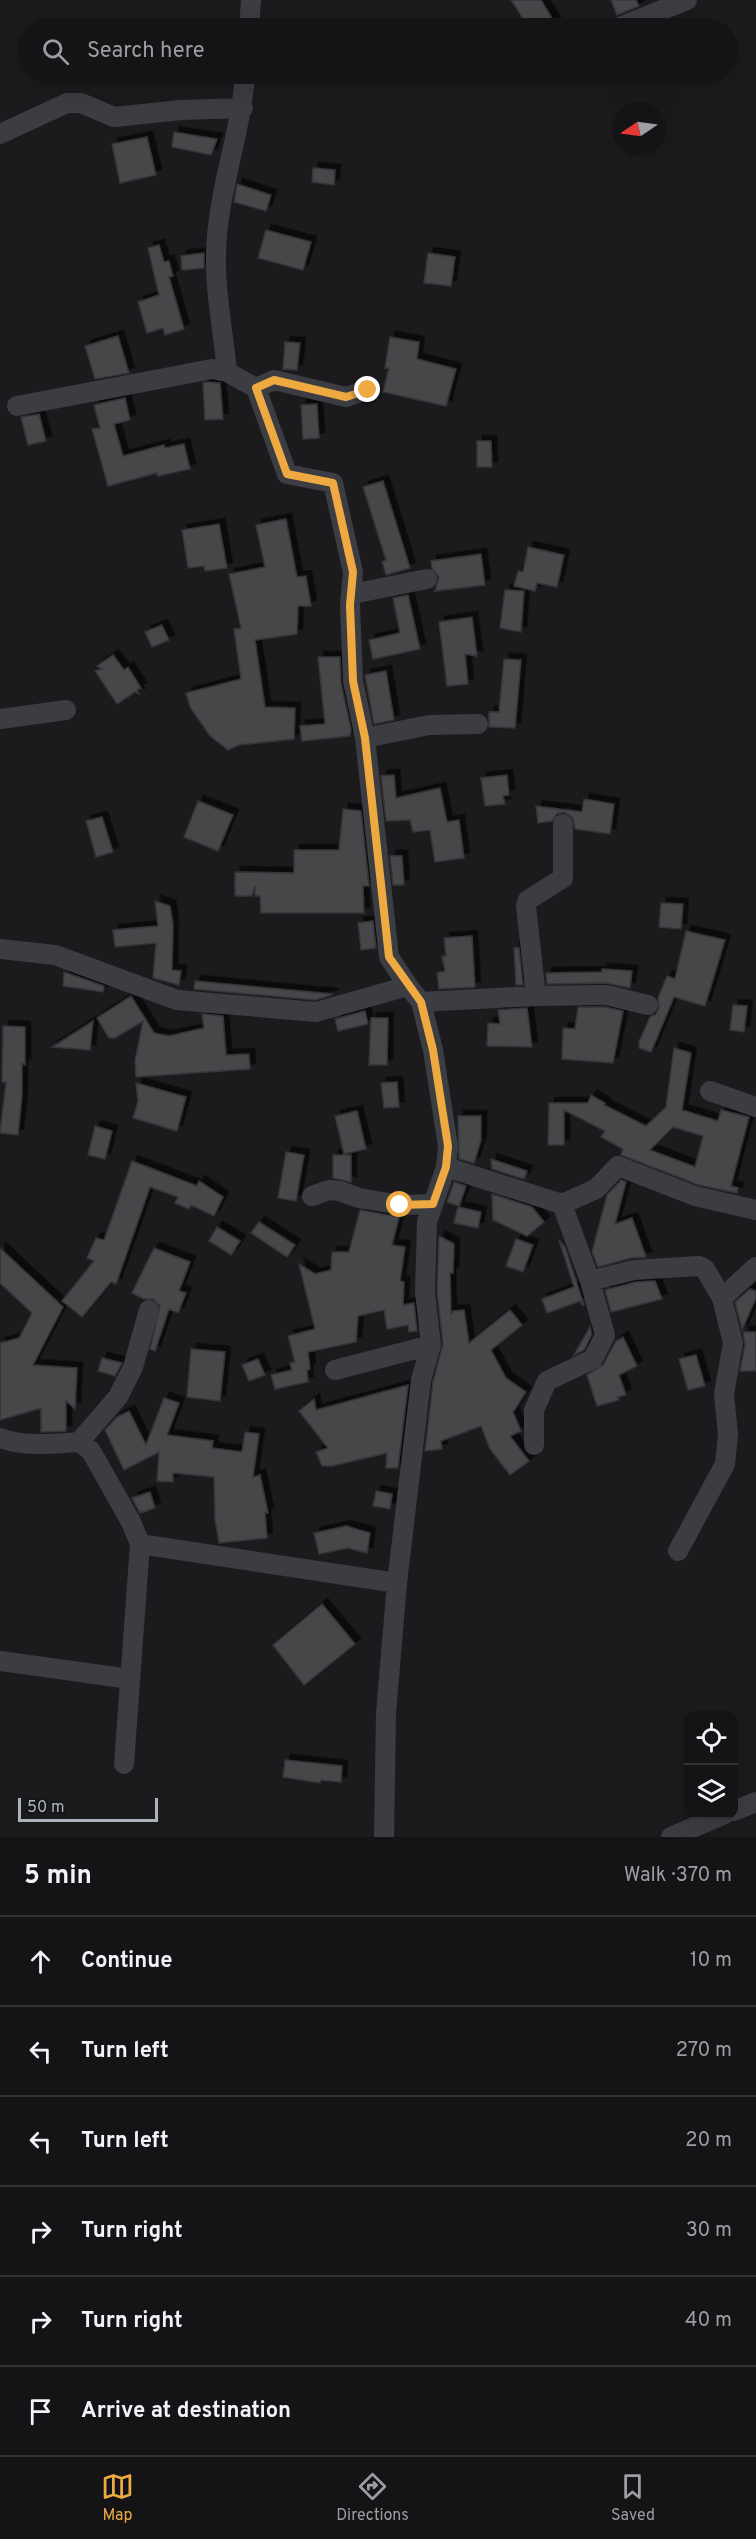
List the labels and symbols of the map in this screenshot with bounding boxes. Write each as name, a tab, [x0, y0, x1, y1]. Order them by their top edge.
north arrow	[612, 102, 666, 156]
route end	[354, 376, 380, 402]
route start	[386, 1191, 412, 1217]
scale bar	[18, 1795, 158, 1822]

